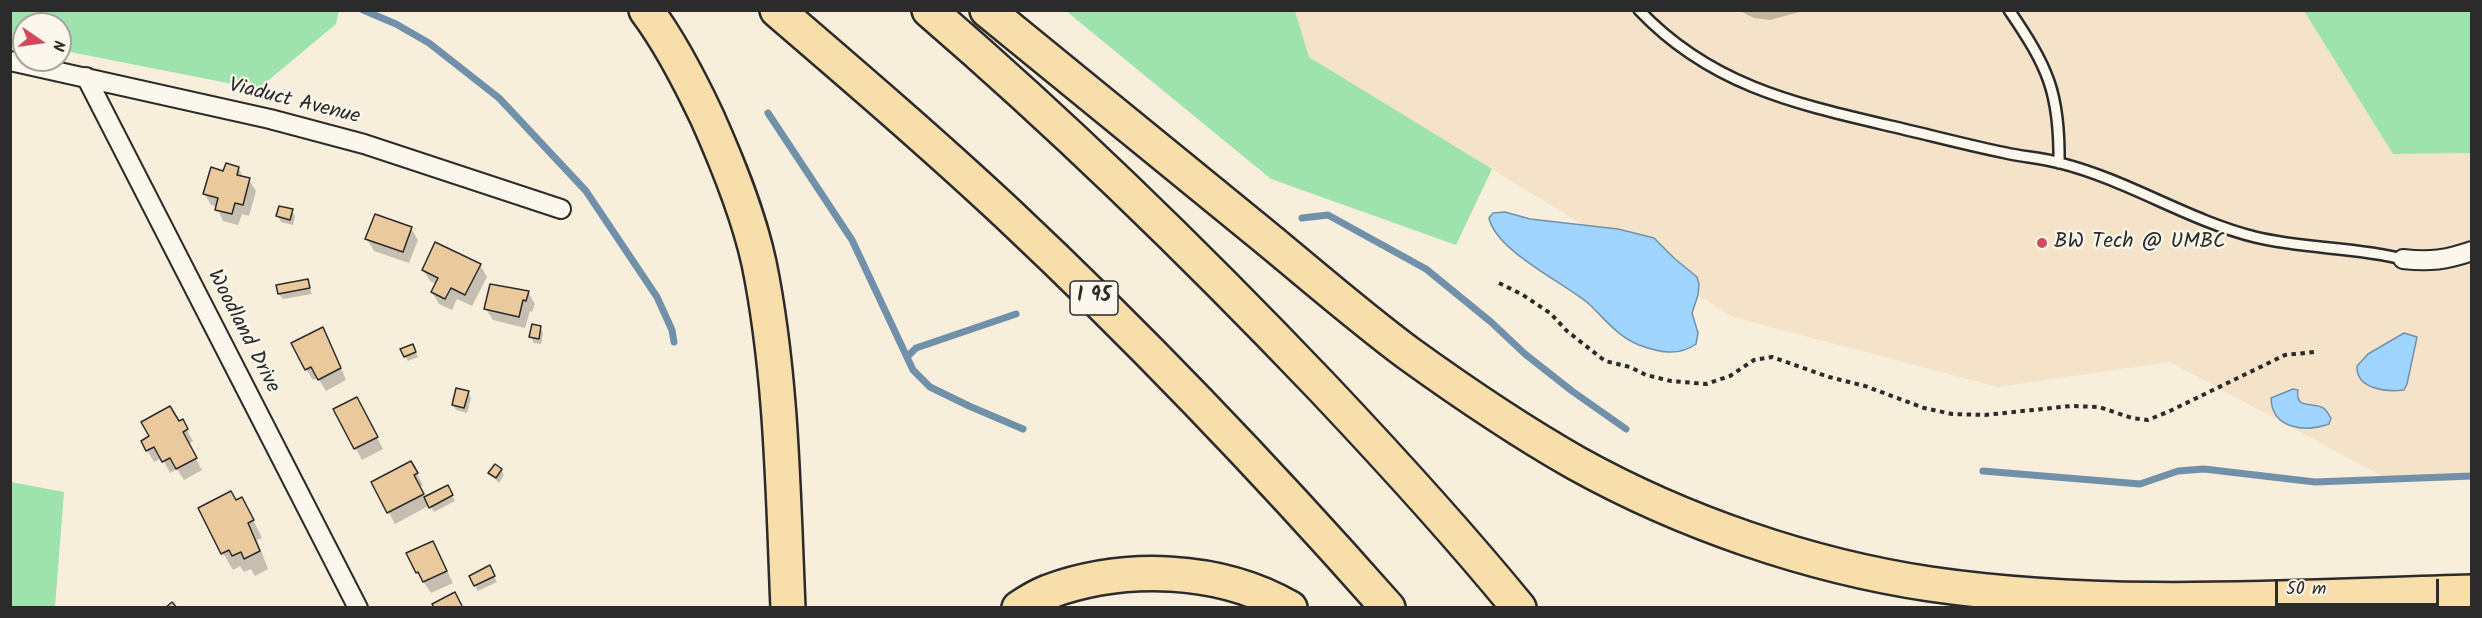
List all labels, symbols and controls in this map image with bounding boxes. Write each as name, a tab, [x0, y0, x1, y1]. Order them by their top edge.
north arrow	[12, 12, 72, 72]
text: N	[45, 38, 71, 53]
street label: Viaduct Avenue	[226, 75, 362, 131]
place label: BW Tech @ UMBC	[2054, 230, 2226, 256]
marker: BW Tech @ UMBC	[2035, 236, 2049, 250]
street label: Woodland Drive	[200, 266, 284, 398]
road number: I 95	[1070, 281, 1118, 315]
scale bar	[2278, 567, 2442, 605]
text: 50 m	[2286, 575, 2326, 604]

